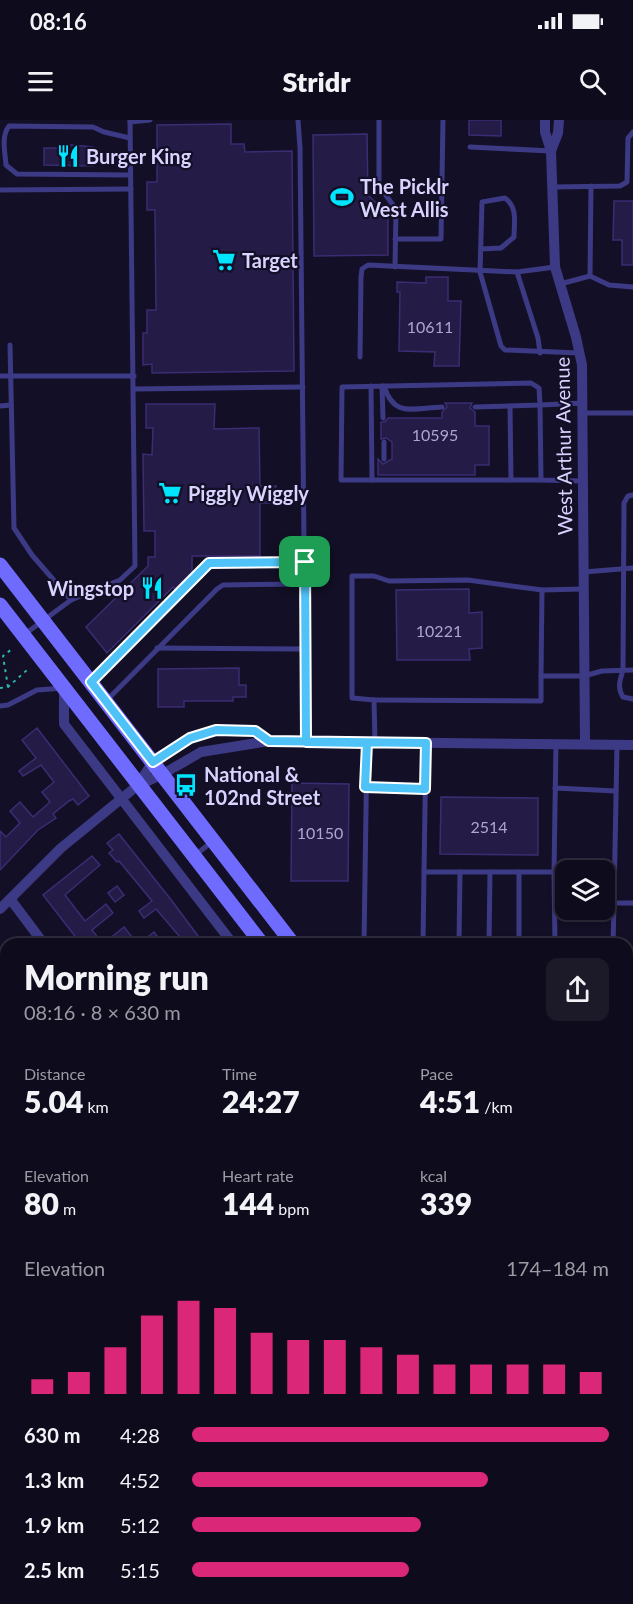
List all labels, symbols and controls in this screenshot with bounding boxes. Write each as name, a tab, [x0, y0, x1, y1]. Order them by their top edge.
text: 08:16	[30, 8, 87, 35]
icon: menu	[24, 65, 57, 98]
text: Stridr	[282, 65, 351, 98]
icon: search	[576, 65, 609, 98]
restaurant icon: Burger King	[55, 143, 81, 169]
place label: Burger King	[86, 144, 192, 168]
place label: The Picklr West Allis	[360, 174, 449, 221]
sports icon: The Picklr West Allis	[329, 184, 355, 210]
supermarket icon: Target	[211, 247, 237, 273]
place label: Target	[242, 248, 298, 272]
house number: 10611	[407, 317, 453, 336]
street label: West Arthur Avenue	[549, 357, 577, 535]
house number: 10595	[412, 425, 458, 444]
supermarket icon: Piggly Wiggly	[157, 480, 183, 506]
place label: Piggly Wiggly	[188, 481, 309, 505]
pin	[279, 536, 330, 587]
icon: arrive	[288, 545, 321, 578]
restaurant icon: Wingstop	[139, 575, 165, 601]
place label: Wingstop	[47, 576, 134, 600]
house number: 10221	[416, 621, 462, 640]
place label: National & 102nd Street	[204, 762, 321, 809]
bus stop icon: National & 102nd Street	[173, 772, 199, 798]
house number: 2514	[470, 817, 508, 836]
house number: 10150	[297, 823, 343, 842]
map controls	[555, 860, 615, 920]
button: layers	[555, 860, 615, 920]
text: Morning run	[24, 957, 209, 997]
button: share	[546, 958, 609, 1021]
text: 08:16 · 8 × 630 m	[24, 1000, 181, 1024]
text: Distance	[24, 1064, 85, 1083]
text: Time	[222, 1064, 257, 1083]
text: Pace	[420, 1064, 453, 1083]
text: 5.04	[24, 1083, 83, 1119]
text: 24:27	[222, 1083, 300, 1119]
text: 4:51	[420, 1083, 480, 1119]
text: km	[83, 1097, 109, 1116]
text: /km	[480, 1097, 513, 1116]
text: Elevation	[24, 1166, 89, 1185]
text: Heart rate	[222, 1166, 294, 1185]
text: kcal	[420, 1166, 447, 1185]
text: 80	[24, 1185, 59, 1221]
text: 144	[222, 1185, 274, 1221]
text: 339	[420, 1185, 472, 1221]
text: m	[59, 1199, 76, 1218]
text: bpm	[274, 1199, 309, 1218]
text: Elevation	[24, 1256, 105, 1280]
text: 174–184 m	[506, 1256, 609, 1280]
text: 630 m	[24, 1423, 80, 1447]
text: 4:28	[120, 1423, 160, 1447]
text: 1.3 km	[24, 1468, 84, 1492]
text: 4:52	[120, 1468, 160, 1492]
text: 1.9 km	[24, 1513, 84, 1537]
text: 5:12	[120, 1513, 160, 1537]
text: 2.5 km	[24, 1558, 84, 1582]
text: 5:15	[120, 1558, 160, 1582]

